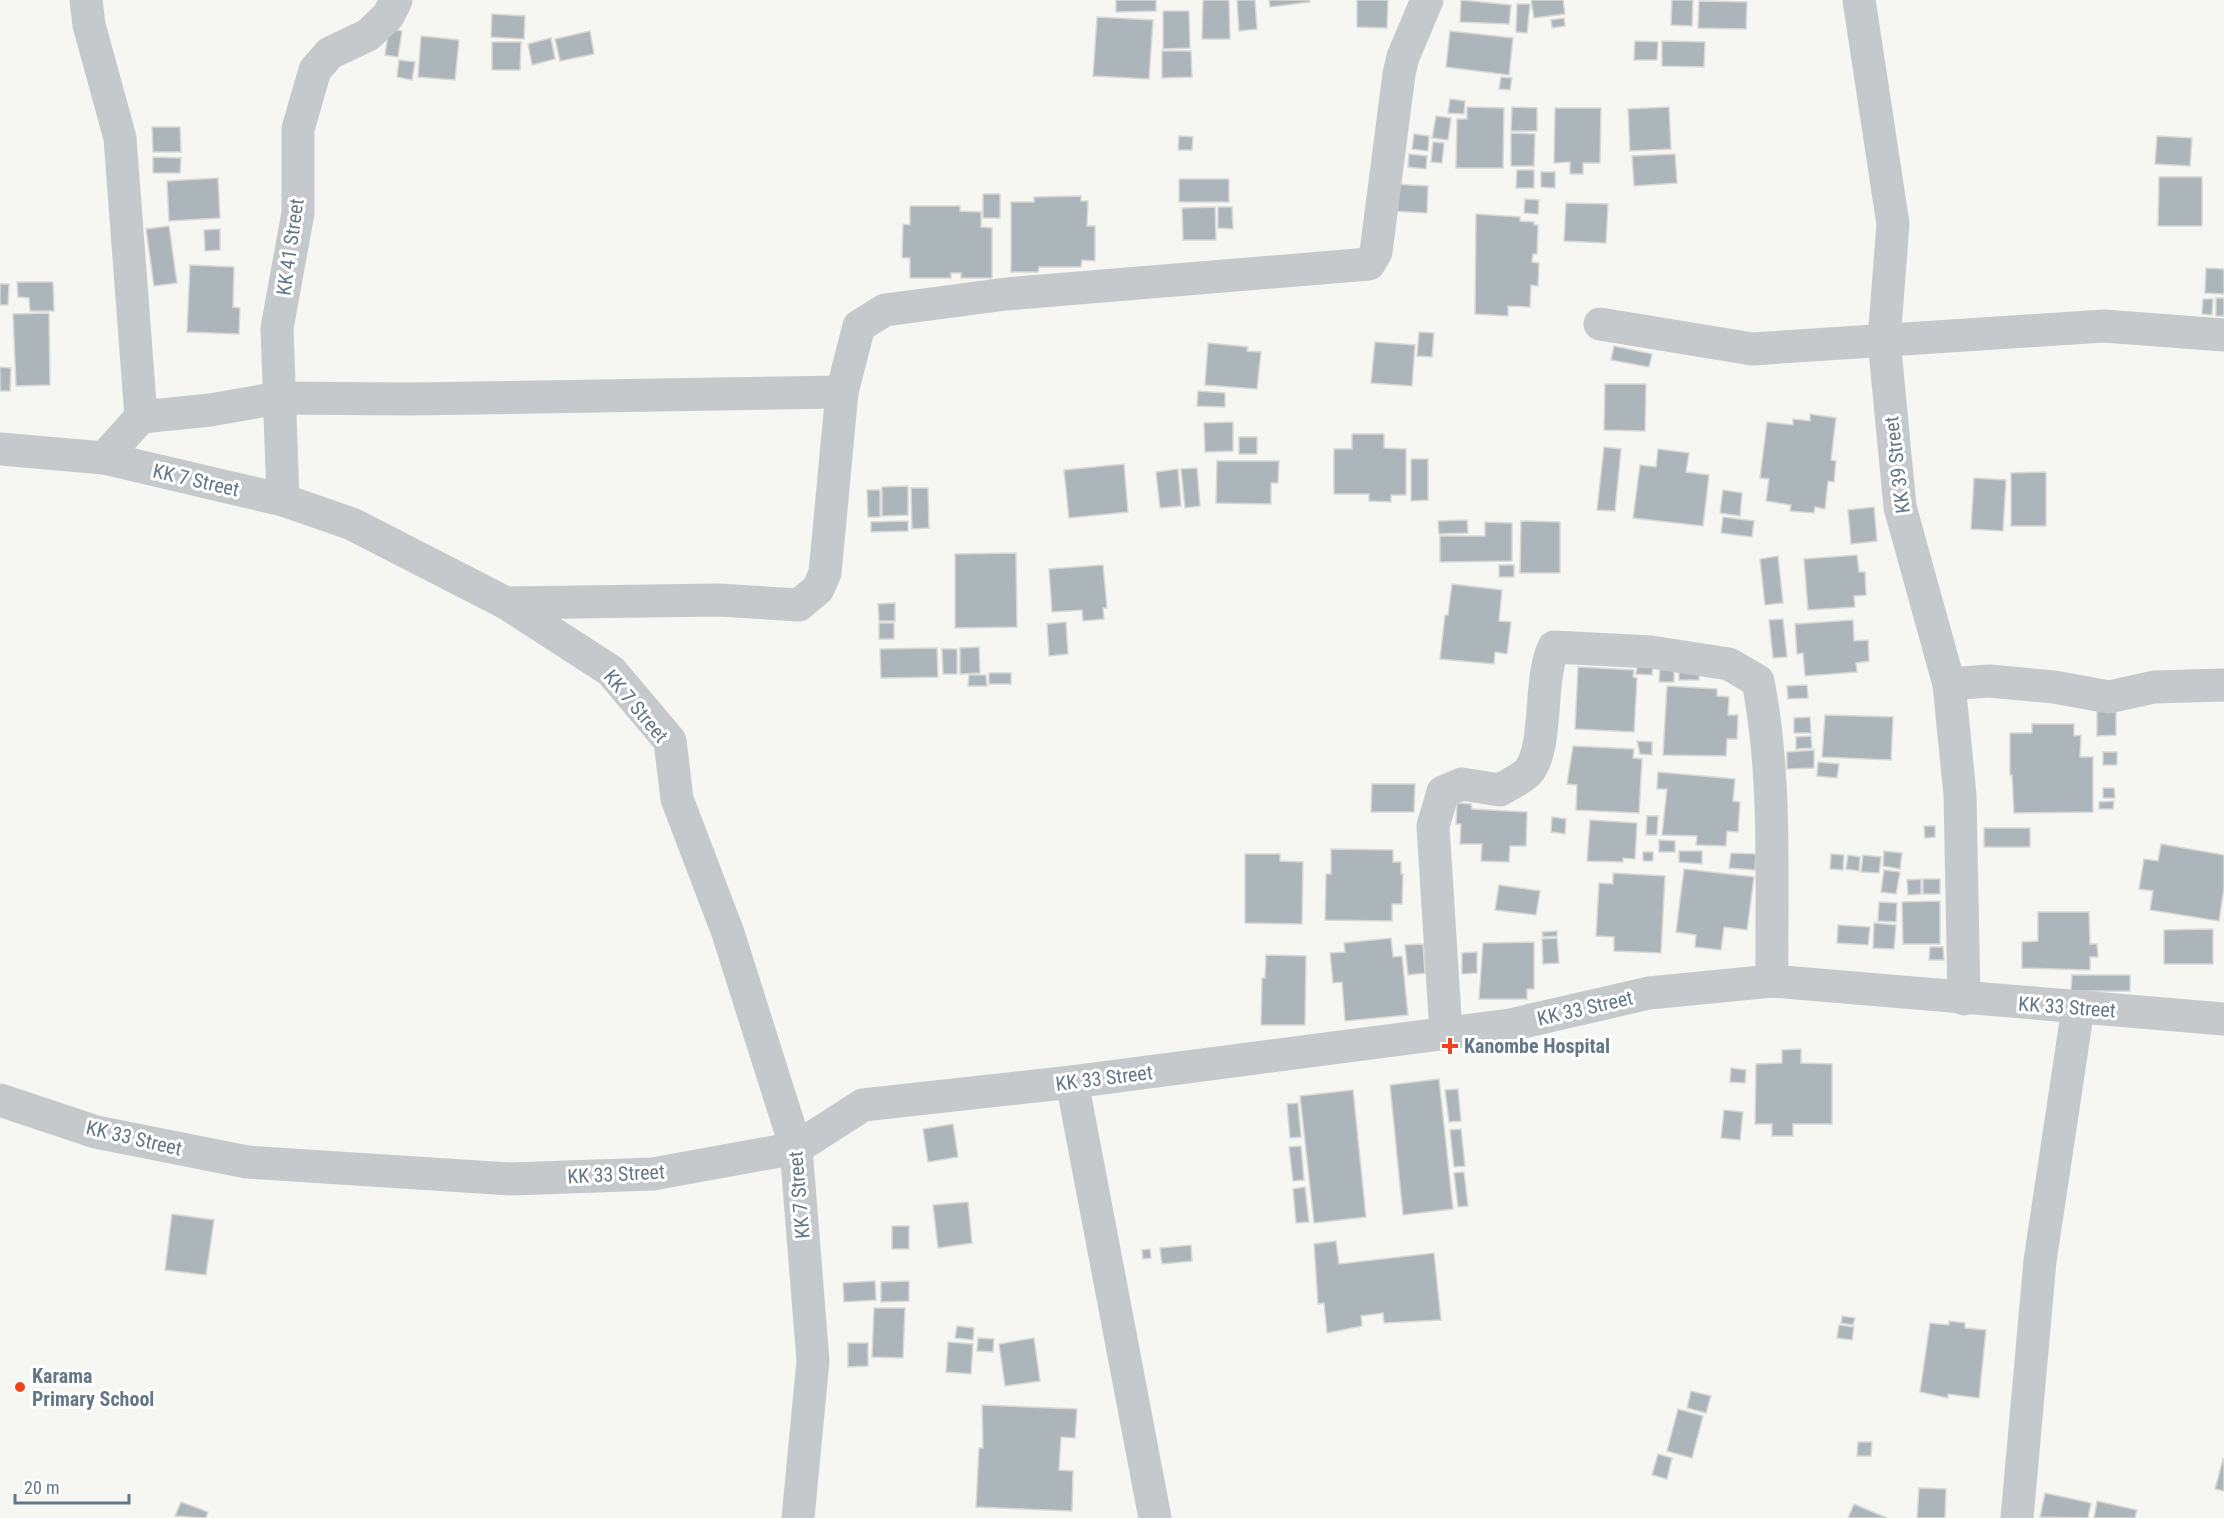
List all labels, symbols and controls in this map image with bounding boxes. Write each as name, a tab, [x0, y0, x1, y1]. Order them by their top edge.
street label: KK 41 Street	[271, 197, 309, 297]
street label: KK 39 Street	[1879, 415, 1915, 515]
street label: KK 7 Street	[151, 458, 242, 502]
street label: KK 7 Street	[599, 665, 673, 747]
street label: KK 33 Street	[1535, 985, 1635, 1031]
street label: KK 33 Street	[2017, 992, 2117, 1022]
place label: Kanombe Hospital	[1464, 1034, 1610, 1058]
marker: Kanombe Hospital	[1441, 1037, 1459, 1055]
street label: KK 33 Street	[1054, 1060, 1154, 1096]
street label: KK 33 Street	[84, 1115, 184, 1161]
street label: KK 7 Street	[783, 1150, 815, 1240]
street label: KK 33 Street	[567, 1159, 665, 1189]
place label: Karama Primary School	[32, 1364, 154, 1411]
marker: Karama Primary School	[13, 1380, 27, 1394]
scale bar	[15, 1467, 129, 1505]
text: 20 m	[24, 1477, 59, 1498]

